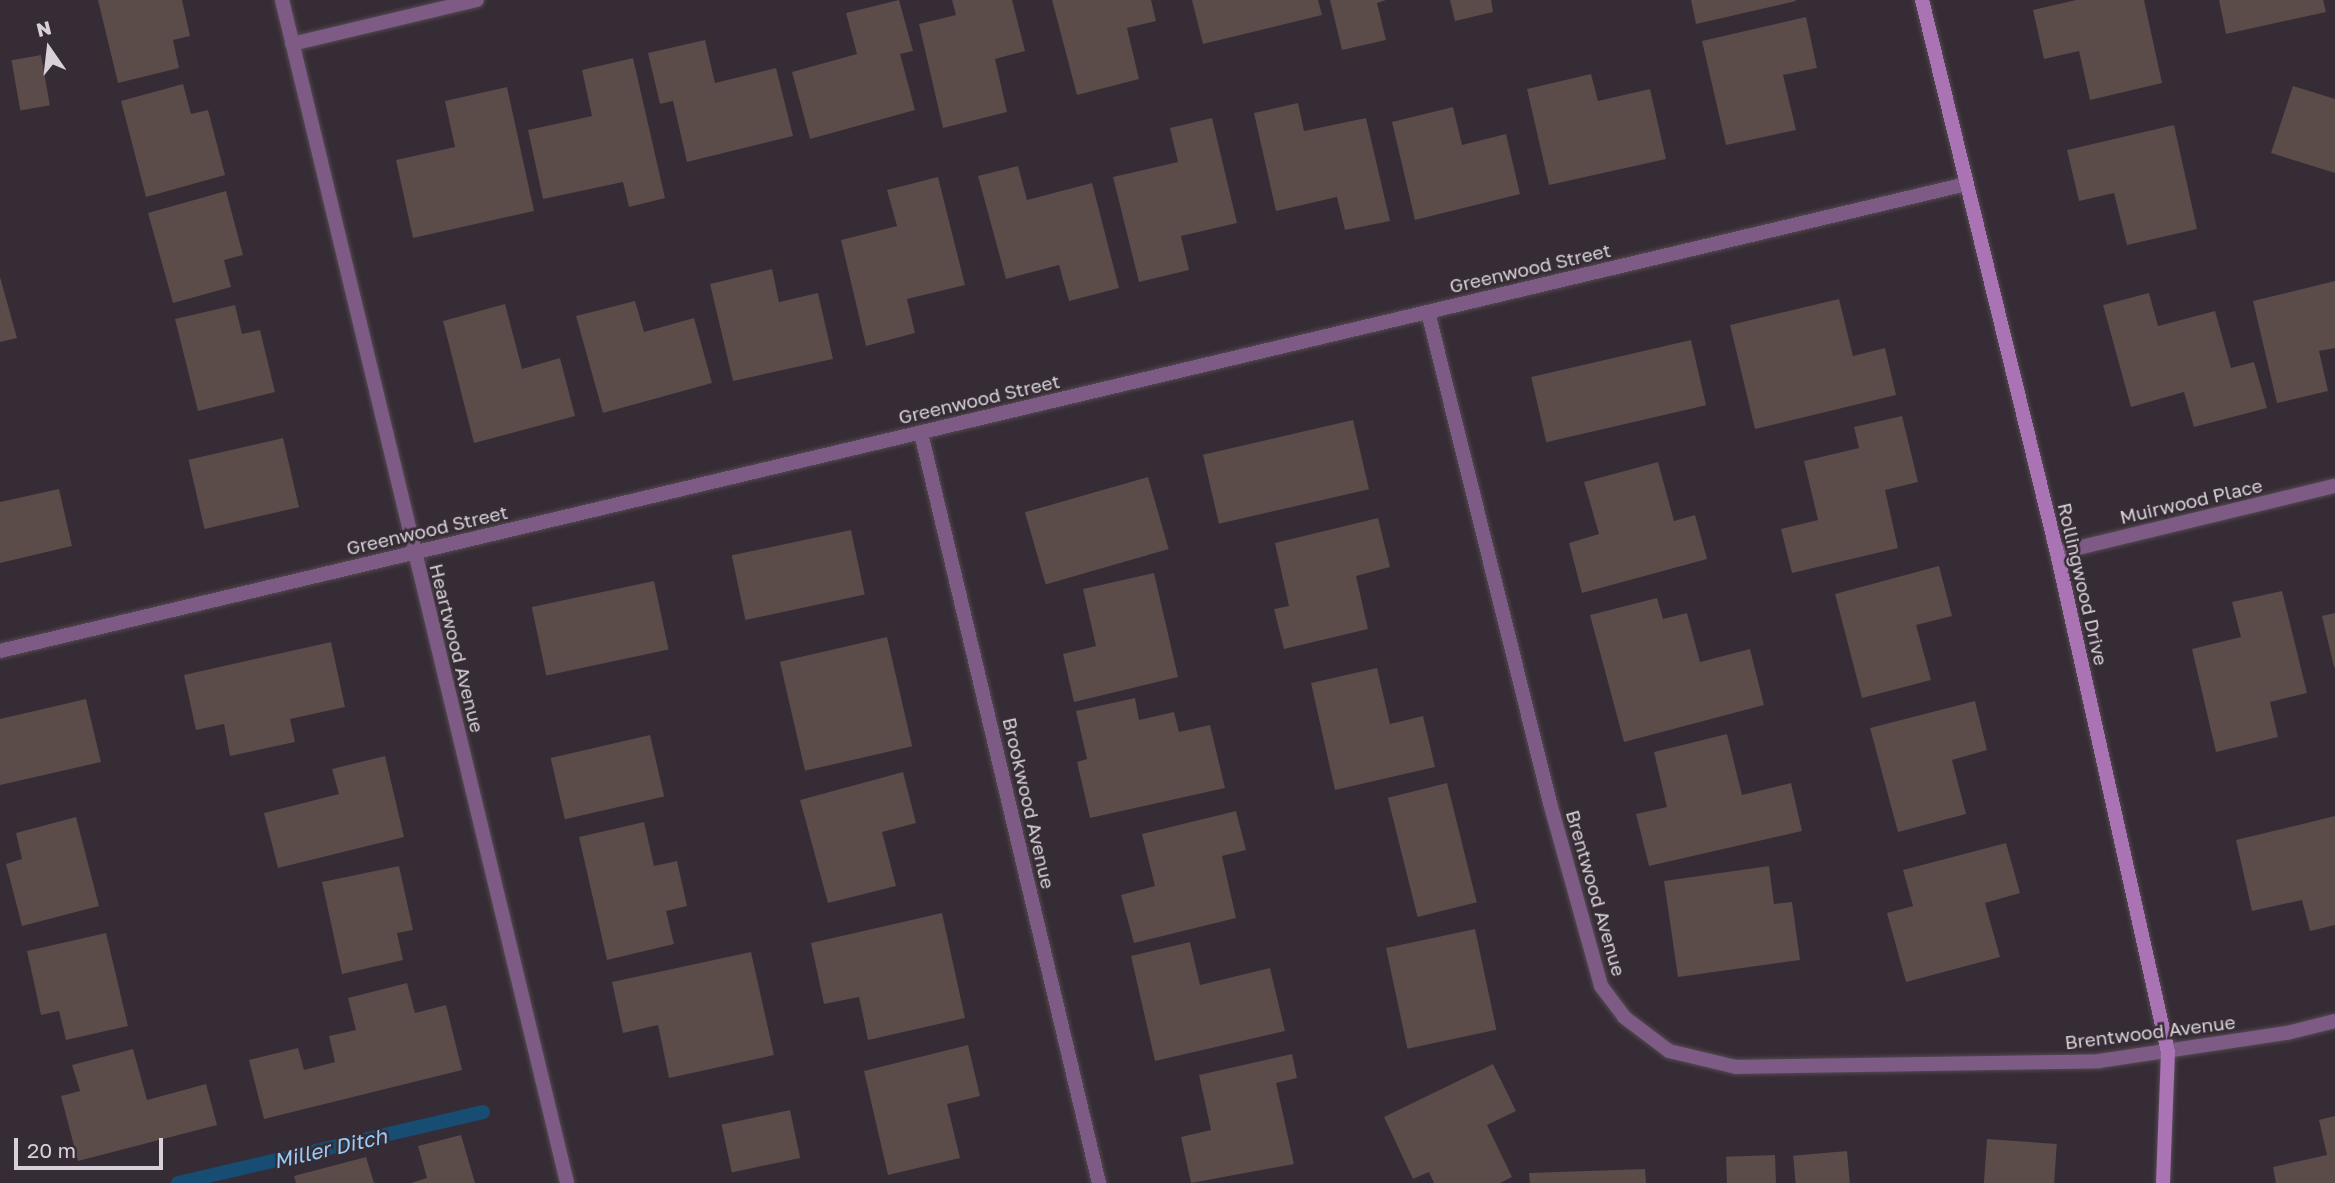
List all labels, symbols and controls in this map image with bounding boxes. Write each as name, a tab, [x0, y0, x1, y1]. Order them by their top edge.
north arrow	[14, 14, 84, 84]
text: N	[34, 15, 54, 41]
street label: Greenwood Street	[1447, 238, 1613, 298]
street label: Greenwood Street	[896, 369, 1062, 429]
street label: Muirwood Place	[2117, 473, 2265, 529]
street label: Greenwood Street	[344, 500, 510, 560]
street label: Rollingwood Drive	[2053, 500, 2113, 668]
street label: Heartwood Avenue	[425, 561, 489, 735]
street label: Brookwood Avenue	[998, 715, 1060, 891]
street label: Brentwood Avenue	[1561, 807, 1631, 979]
street label: Brentwood Avenue	[2063, 1010, 2237, 1054]
water label: Miller Ditch	[271, 1123, 389, 1173]
scale bar	[18, 1124, 166, 1168]
text: 20 m	[27, 1137, 76, 1163]

